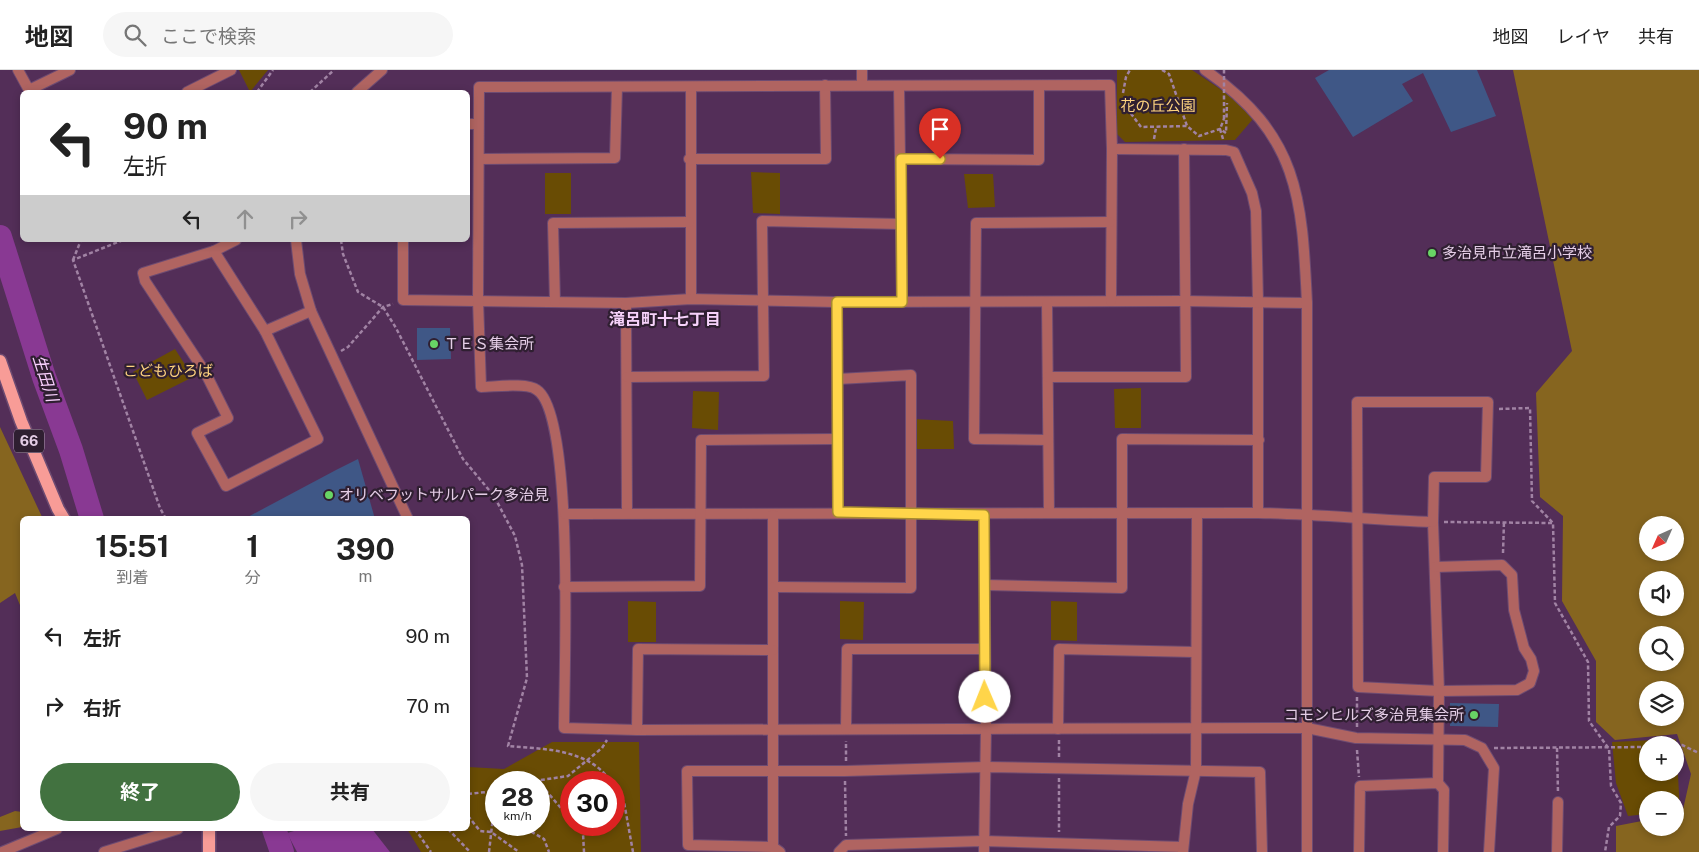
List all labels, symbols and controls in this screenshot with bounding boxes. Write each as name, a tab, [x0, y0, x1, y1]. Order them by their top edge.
search box	[103, 12, 453, 57]
icon: search	[121, 21, 149, 49]
text: 地図	[25, 22, 73, 50]
text: ここで検索	[161, 25, 256, 47]
text: 地図	[1493, 26, 1529, 47]
text: レイヤ	[1557, 26, 1610, 47]
text: 共有	[1638, 26, 1674, 47]
park label: 花の丘公園	[1120, 97, 1196, 114]
text: 90 m	[123, 106, 208, 147]
pin	[919, 108, 961, 159]
icon: left	[40, 110, 105, 175]
icon: arrive	[926, 115, 954, 143]
text: 左折	[123, 153, 167, 179]
icon: left	[178, 205, 206, 233]
icon: ahead	[231, 205, 259, 233]
icon: right	[284, 205, 312, 233]
place label: 多治見市立滝呂小学校	[1442, 244, 1592, 261]
marker: 多治見市立滝呂小学校	[1426, 247, 1438, 259]
district label: 滝呂町十七丁目	[609, 310, 721, 329]
place label: ＴＥＳ集会所	[444, 335, 534, 352]
marker: ＴＥＳ集会所	[428, 338, 440, 350]
water label: 生田川	[29, 352, 63, 406]
park label: こどもひろば	[123, 362, 213, 379]
road number: 66	[14, 430, 44, 452]
place label: オリベフットサルパーク多治見	[339, 486, 549, 503]
marker: オリベフットサルパーク多治見	[323, 489, 335, 501]
north arrow	[1639, 516, 1684, 561]
map controls	[1639, 516, 1684, 836]
text: 15:51	[95, 528, 169, 564]
text: 1	[246, 528, 259, 564]
text: 390	[336, 531, 395, 567]
text: m	[358, 567, 372, 586]
text: 到着	[116, 568, 148, 587]
text: 分	[245, 568, 261, 587]
button: sound	[1639, 571, 1684, 616]
icon: left	[40, 622, 68, 650]
text: 90 m	[406, 625, 450, 647]
button: search	[1639, 626, 1684, 671]
text: 左折	[83, 627, 121, 649]
position arrow	[958, 670, 1010, 722]
button: layers	[1639, 681, 1684, 726]
icon: right	[40, 692, 68, 720]
text: 70 m	[406, 695, 450, 717]
text: 右折	[83, 697, 121, 719]
place label: コモンヒルズ多治見集会所	[1284, 706, 1464, 723]
marker: コモンヒルズ多治見集会所	[1468, 709, 1480, 721]
button: +	[1639, 736, 1684, 781]
button: 終了	[40, 763, 240, 821]
button: 共有	[250, 763, 450, 821]
speed limit sign: 30	[560, 771, 625, 836]
text: 28	[501, 782, 534, 812]
button: −	[1639, 791, 1684, 836]
text: km/h	[503, 809, 532, 823]

